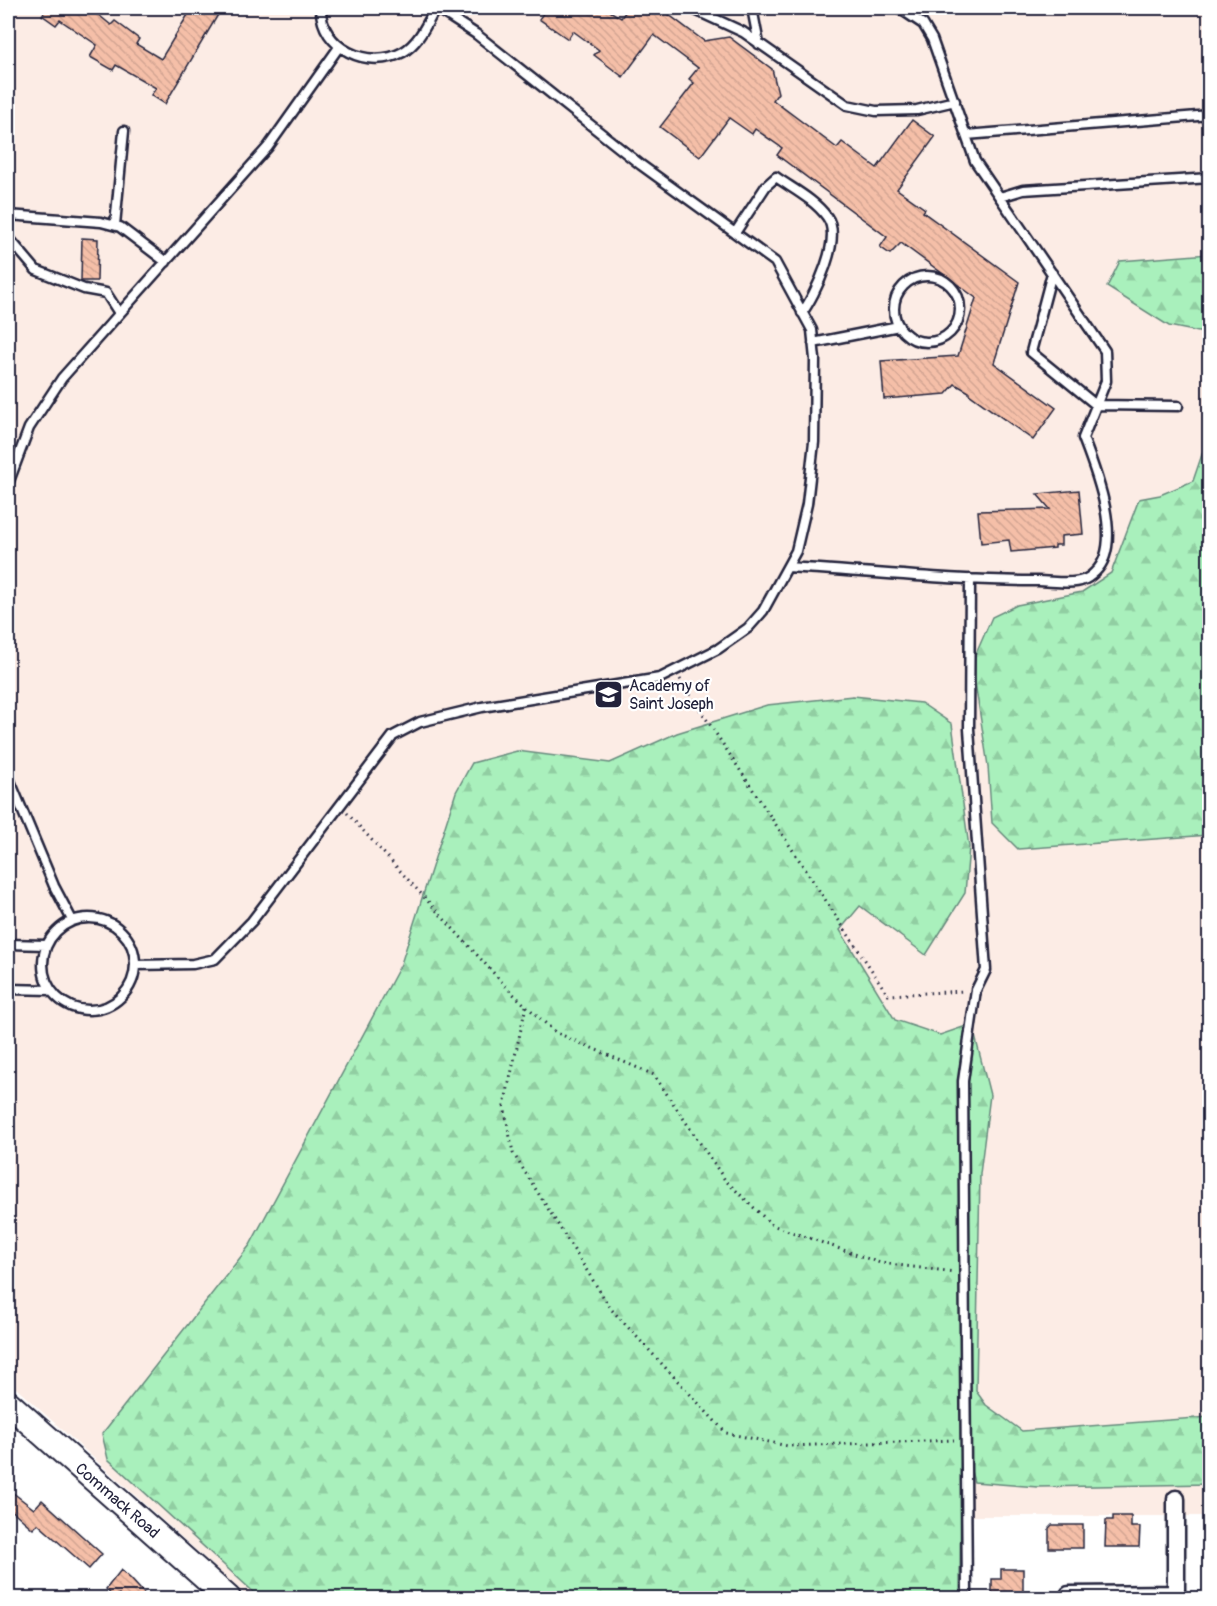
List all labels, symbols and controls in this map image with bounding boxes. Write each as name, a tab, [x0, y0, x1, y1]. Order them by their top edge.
place label: Academy of Saint Joseph	[629, 676, 714, 714]
school or university icon: Academy of Saint Joseph	[592, 678, 624, 710]
street label: Commack Road	[71, 1459, 164, 1543]

